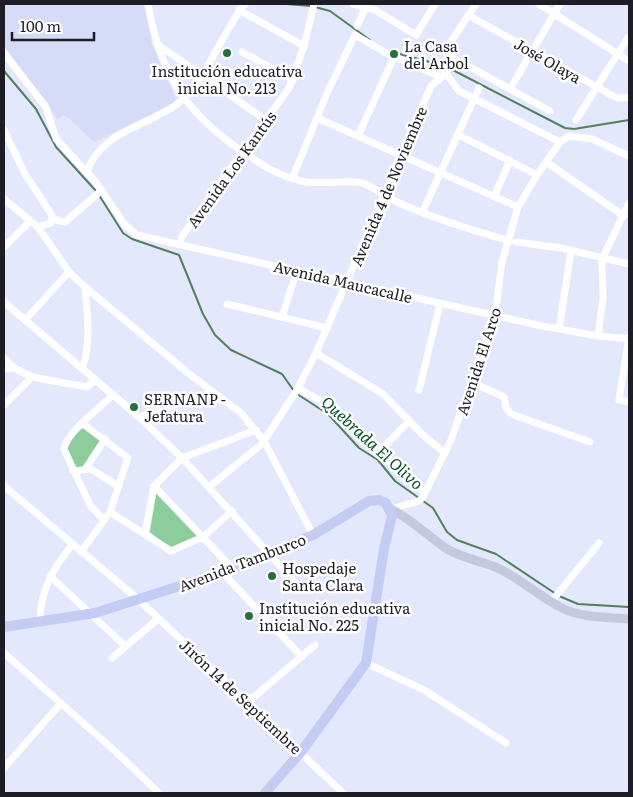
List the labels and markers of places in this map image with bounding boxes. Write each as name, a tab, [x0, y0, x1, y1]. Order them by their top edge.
place label: La Casa del Arbol	[404, 34, 469, 74]
marker: Institución educativa inicial No. 213	[221, 47, 233, 59]
marker: La Casa del Arbol	[388, 48, 400, 60]
place label: Institución educativa inicial No. 213	[151, 59, 304, 99]
place label: SERNANP - Jefatura	[144, 387, 226, 427]
marker: SERNANP - Jefatura	[128, 401, 140, 413]
place label: Hospedaje Santa Clara	[282, 556, 365, 596]
marker: Hospedaje Santa Clara	[266, 570, 278, 582]
place label: Institución educativa inicial No. 225	[259, 596, 411, 636]
marker: Institución educativa inicial No. 225	[243, 610, 255, 622]

